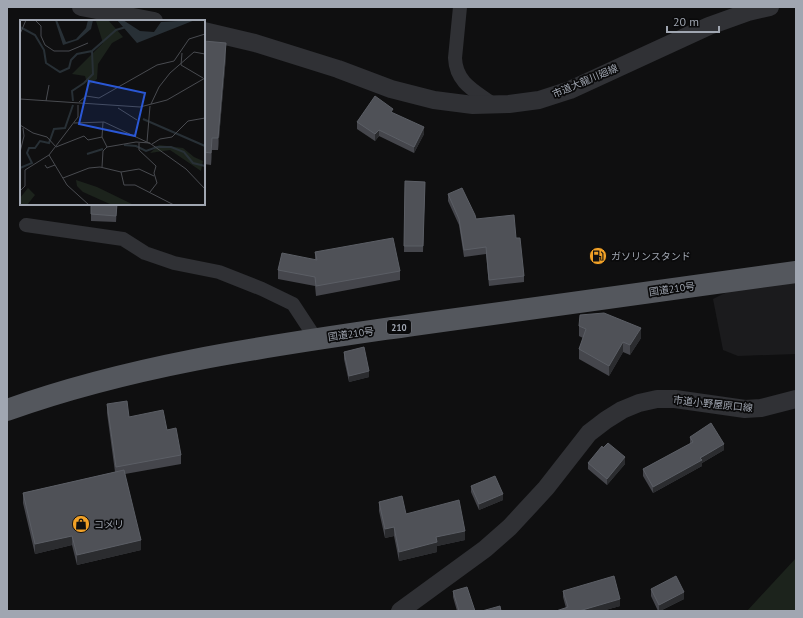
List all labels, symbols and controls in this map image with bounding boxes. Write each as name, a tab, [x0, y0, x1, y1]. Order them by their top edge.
scale bar	[667, 8, 719, 34]
text: 20 m	[673, 14, 699, 29]
inset map	[20, 20, 205, 205]
street label: 市道大龍川廻線	[550, 61, 620, 101]
fuel station icon: ガソリンスタンド	[588, 246, 608, 266]
place label: ガソリンスタンド	[611, 250, 691, 263]
street label: 国道210号	[648, 279, 696, 299]
road number: 210	[387, 320, 411, 334]
street label: 国道210号	[327, 324, 375, 344]
street label: 市道小野屋原口線	[673, 393, 753, 415]
shop icon: コメリ	[71, 514, 91, 534]
place label: コメリ	[94, 518, 124, 531]

